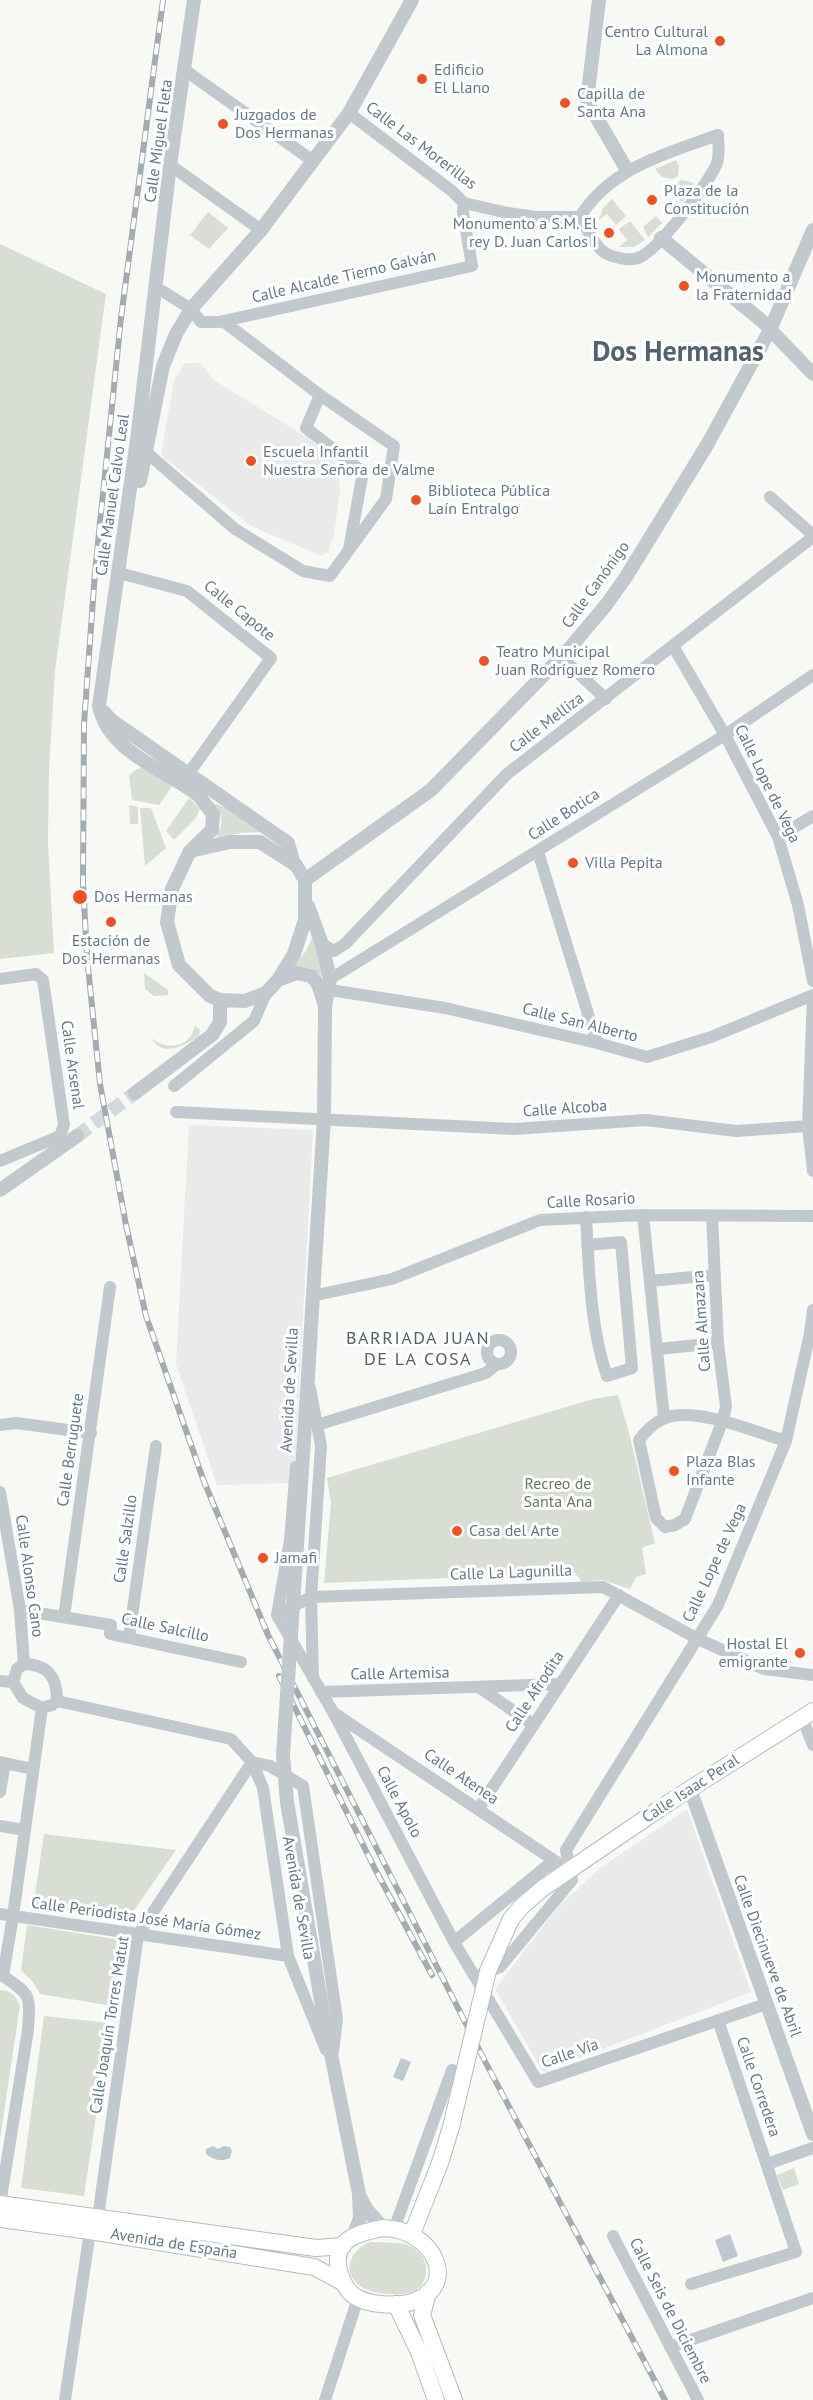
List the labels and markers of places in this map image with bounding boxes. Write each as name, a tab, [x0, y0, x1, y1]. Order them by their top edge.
place label: Centro Cultural La Almona	[605, 22, 708, 60]
marker: Centro Cultural La Almona	[713, 34, 727, 48]
place label: Edificio El Llano	[434, 60, 490, 98]
marker: Edificio El Llano	[415, 72, 429, 86]
place label: Capilla de Santa Ana	[577, 84, 646, 122]
marker: Capilla de Santa Ana	[558, 96, 572, 110]
place label: Juzgados de Dos Hermanas	[235, 105, 334, 143]
marker: Juzgados de Dos Hermanas	[216, 117, 230, 131]
place label: Plaza de la Constitución	[664, 181, 749, 219]
marker: Plaza de la Constitución	[645, 193, 659, 207]
place label: Monumento a S.M. El rey D. Juan Carlos I	[453, 214, 597, 252]
marker: Monumento a S.M. El rey D. Juan Carlos I	[602, 226, 616, 240]
place label: Monumento a la Fraternidad	[696, 267, 792, 305]
marker: Monumento a la Fraternidad	[677, 279, 691, 293]
place label: Escuela Infantil Nuestra Señora de Valme	[263, 442, 435, 480]
marker: Escuela Infantil Nuestra Señora de Valme	[244, 454, 258, 468]
place label: Biblioteca Pública Laín Entralgo	[428, 481, 550, 519]
marker: Biblioteca Pública Laín Entralgo	[409, 493, 423, 507]
place label: Teatro Municipal Juan Rodríguez Romero	[496, 642, 655, 680]
marker: Teatro Municipal Juan Rodríguez Romero	[477, 654, 491, 668]
place label: Villa Pepita	[585, 853, 663, 873]
marker: Villa Pepita	[566, 856, 580, 870]
place label: Dos Hermanas	[94, 887, 193, 907]
marker: Dos Hermanas	[71, 888, 89, 906]
marker: Estación de Dos Hermanas	[104, 915, 118, 929]
place label: Estación de Dos Hermanas	[62, 931, 160, 969]
place label: Plaza Blas Infante	[686, 1452, 756, 1490]
marker: Plaza Blas Infante	[667, 1464, 681, 1478]
place label: Casa del Arte	[469, 1521, 559, 1541]
marker: Casa del Arte	[450, 1524, 464, 1538]
place label: Jamafi	[275, 1548, 317, 1568]
marker: Jamafi	[256, 1551, 270, 1565]
place label: Hostal El emigrante	[718, 1634, 788, 1672]
marker: Hostal El emigrante	[793, 1646, 807, 1660]

